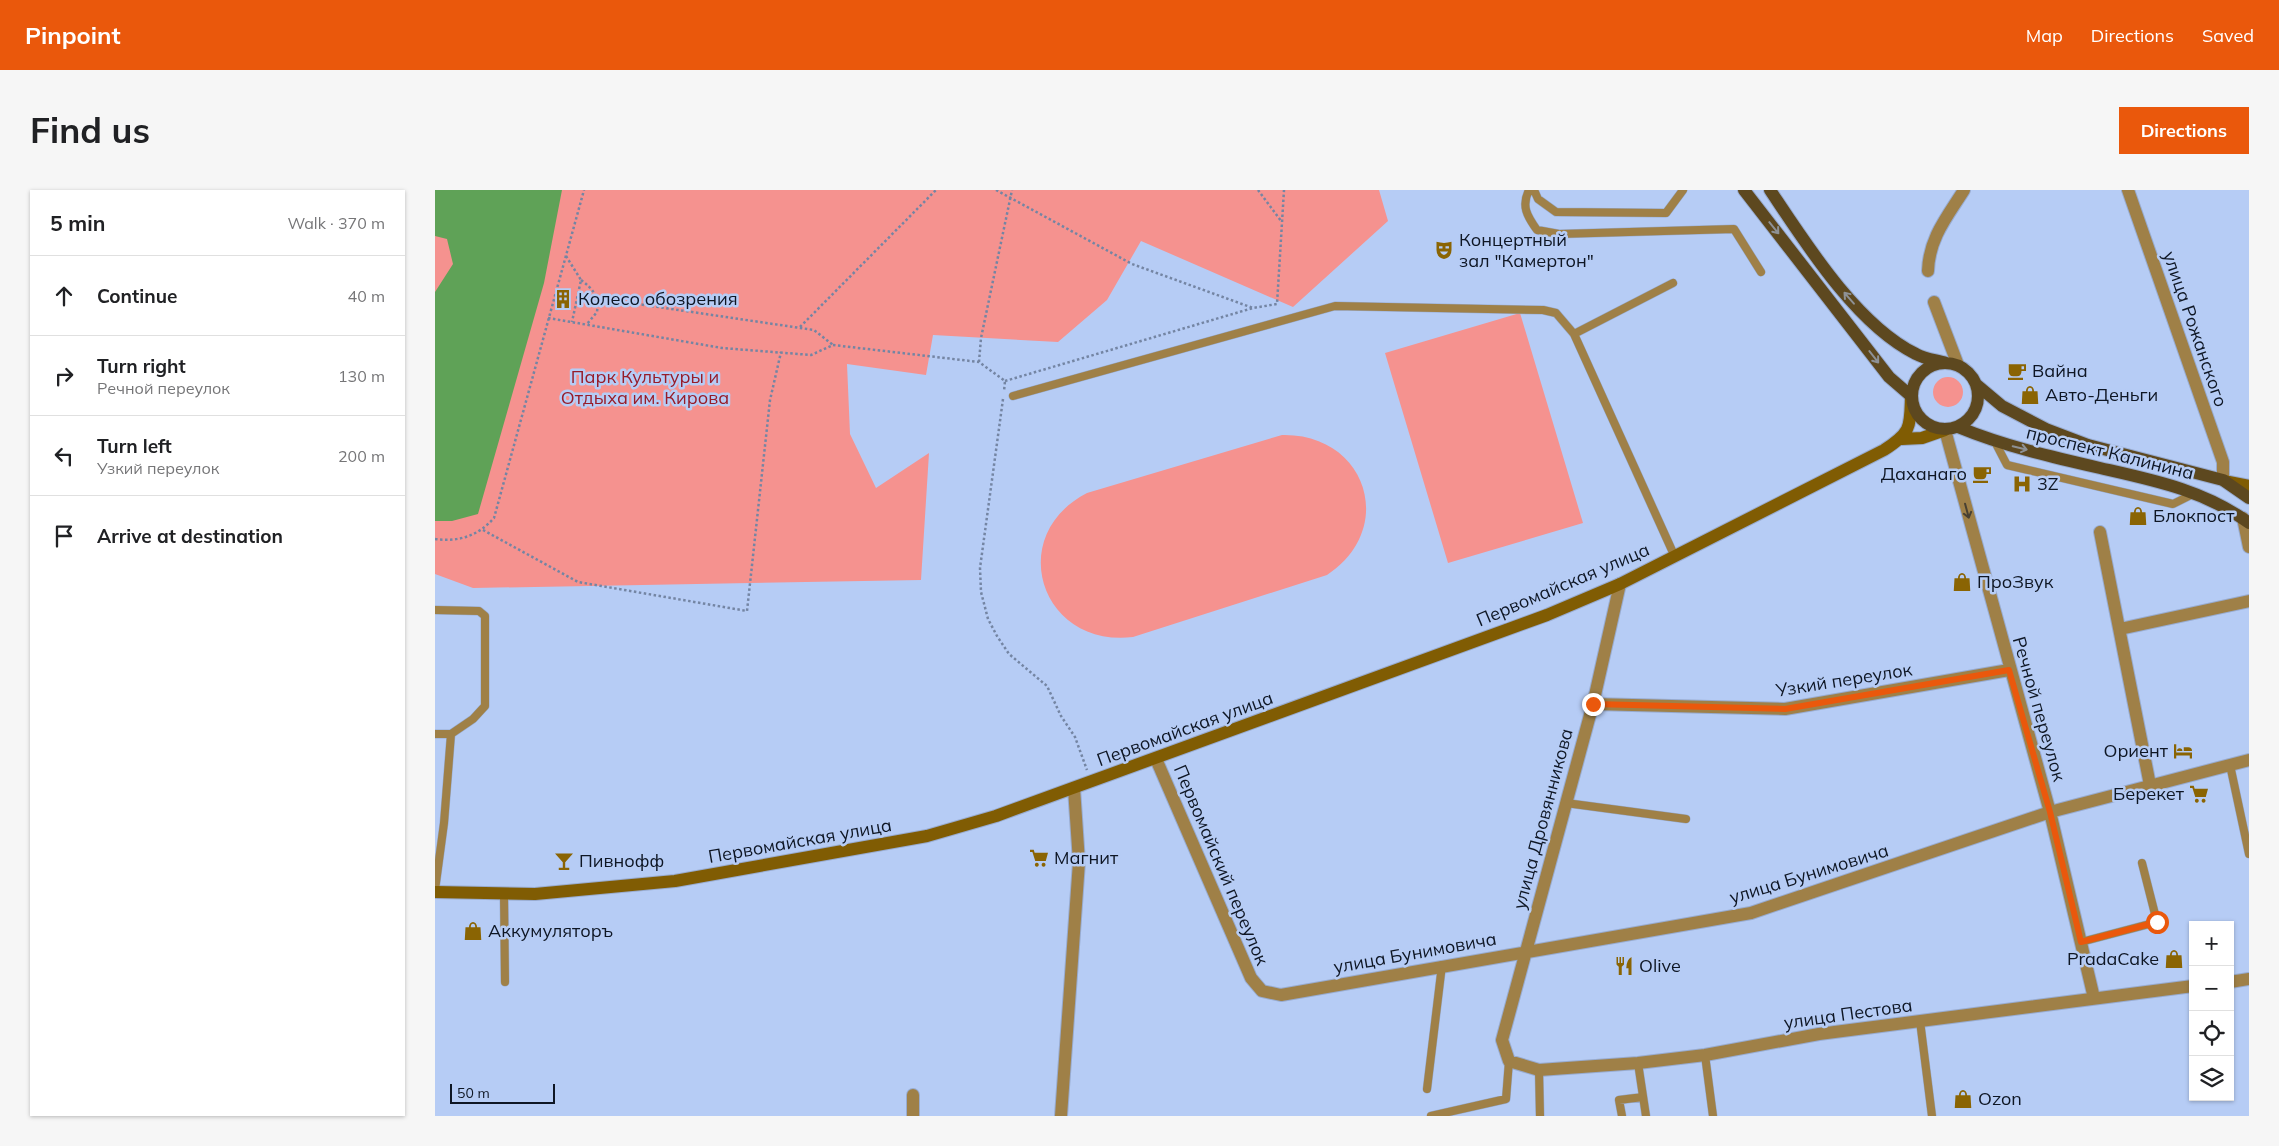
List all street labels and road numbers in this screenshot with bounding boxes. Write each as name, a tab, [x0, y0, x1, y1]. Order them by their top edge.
street label: улица Рожанского	[2158, 248, 2233, 410]
street label: проспект Калинина	[2024, 421, 2196, 484]
street label: Первомайская улица	[1473, 538, 1653, 631]
street label: Речной переулок	[2008, 634, 2071, 784]
street label: Узкий переулок	[1773, 657, 1914, 702]
street label: Первомайская улица	[1094, 686, 1276, 771]
street label: улица Дровянникова	[1507, 726, 1578, 912]
street label: Первомайский переулок	[1169, 761, 1274, 969]
street label: Первомайская улица	[706, 813, 893, 868]
street label: улица Бунимовича	[1727, 838, 1891, 909]
street label: улица Бунимовича	[1332, 927, 1498, 978]
street label: улица Пестова	[1782, 993, 1914, 1034]

